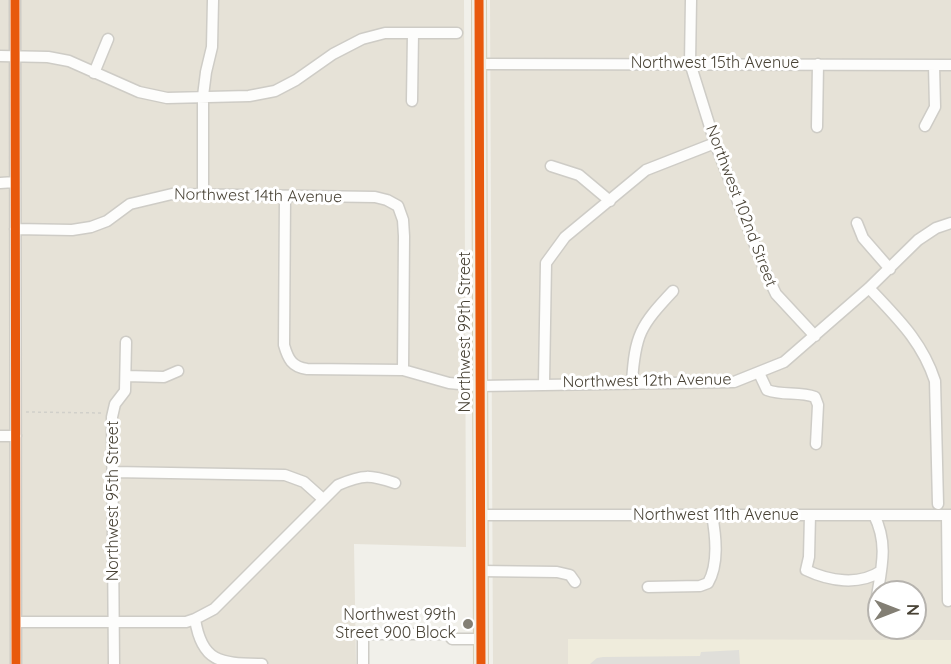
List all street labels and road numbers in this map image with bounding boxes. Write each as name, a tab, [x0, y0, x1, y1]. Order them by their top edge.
street label: Northwest 15th Avenue	[631, 53, 799, 73]
street label: Northwest 102nd Street	[701, 122, 781, 290]
street label: Northwest 14th Avenue	[174, 185, 342, 207]
street label: Northwest 99th Street	[455, 252, 475, 412]
street label: Northwest 12th Avenue	[562, 370, 732, 392]
street label: Northwest 95th Street	[103, 421, 123, 581]
street label: Northwest 11th Avenue	[633, 505, 799, 525]

